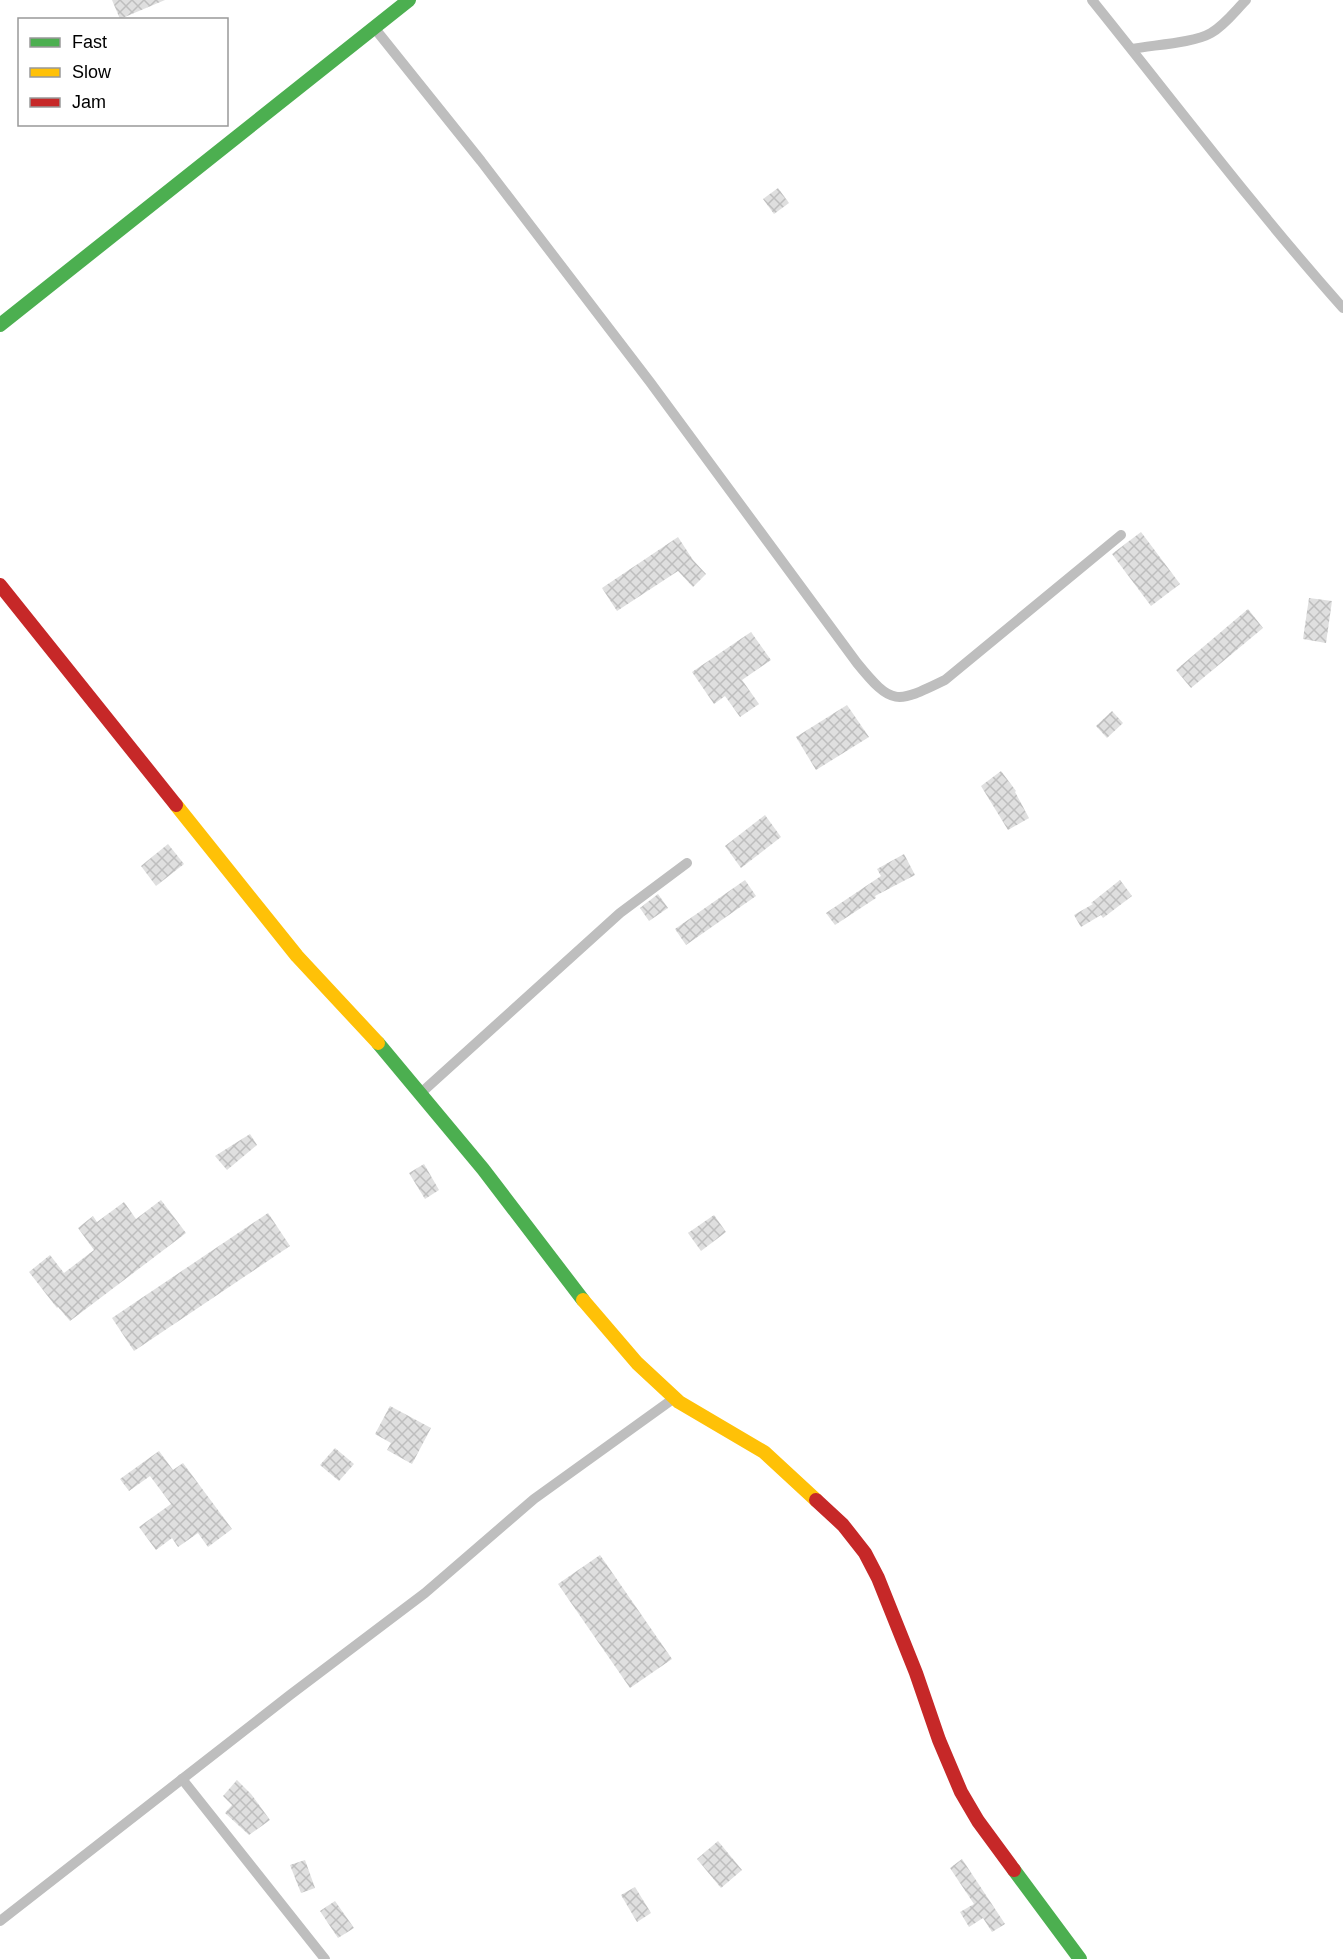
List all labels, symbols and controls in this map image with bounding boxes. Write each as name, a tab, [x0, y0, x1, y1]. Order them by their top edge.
legend	[18, 18, 228, 126]
text: Fast	[72, 32, 107, 52]
text: Slow	[72, 62, 112, 82]
text: Jam	[72, 92, 106, 112]

